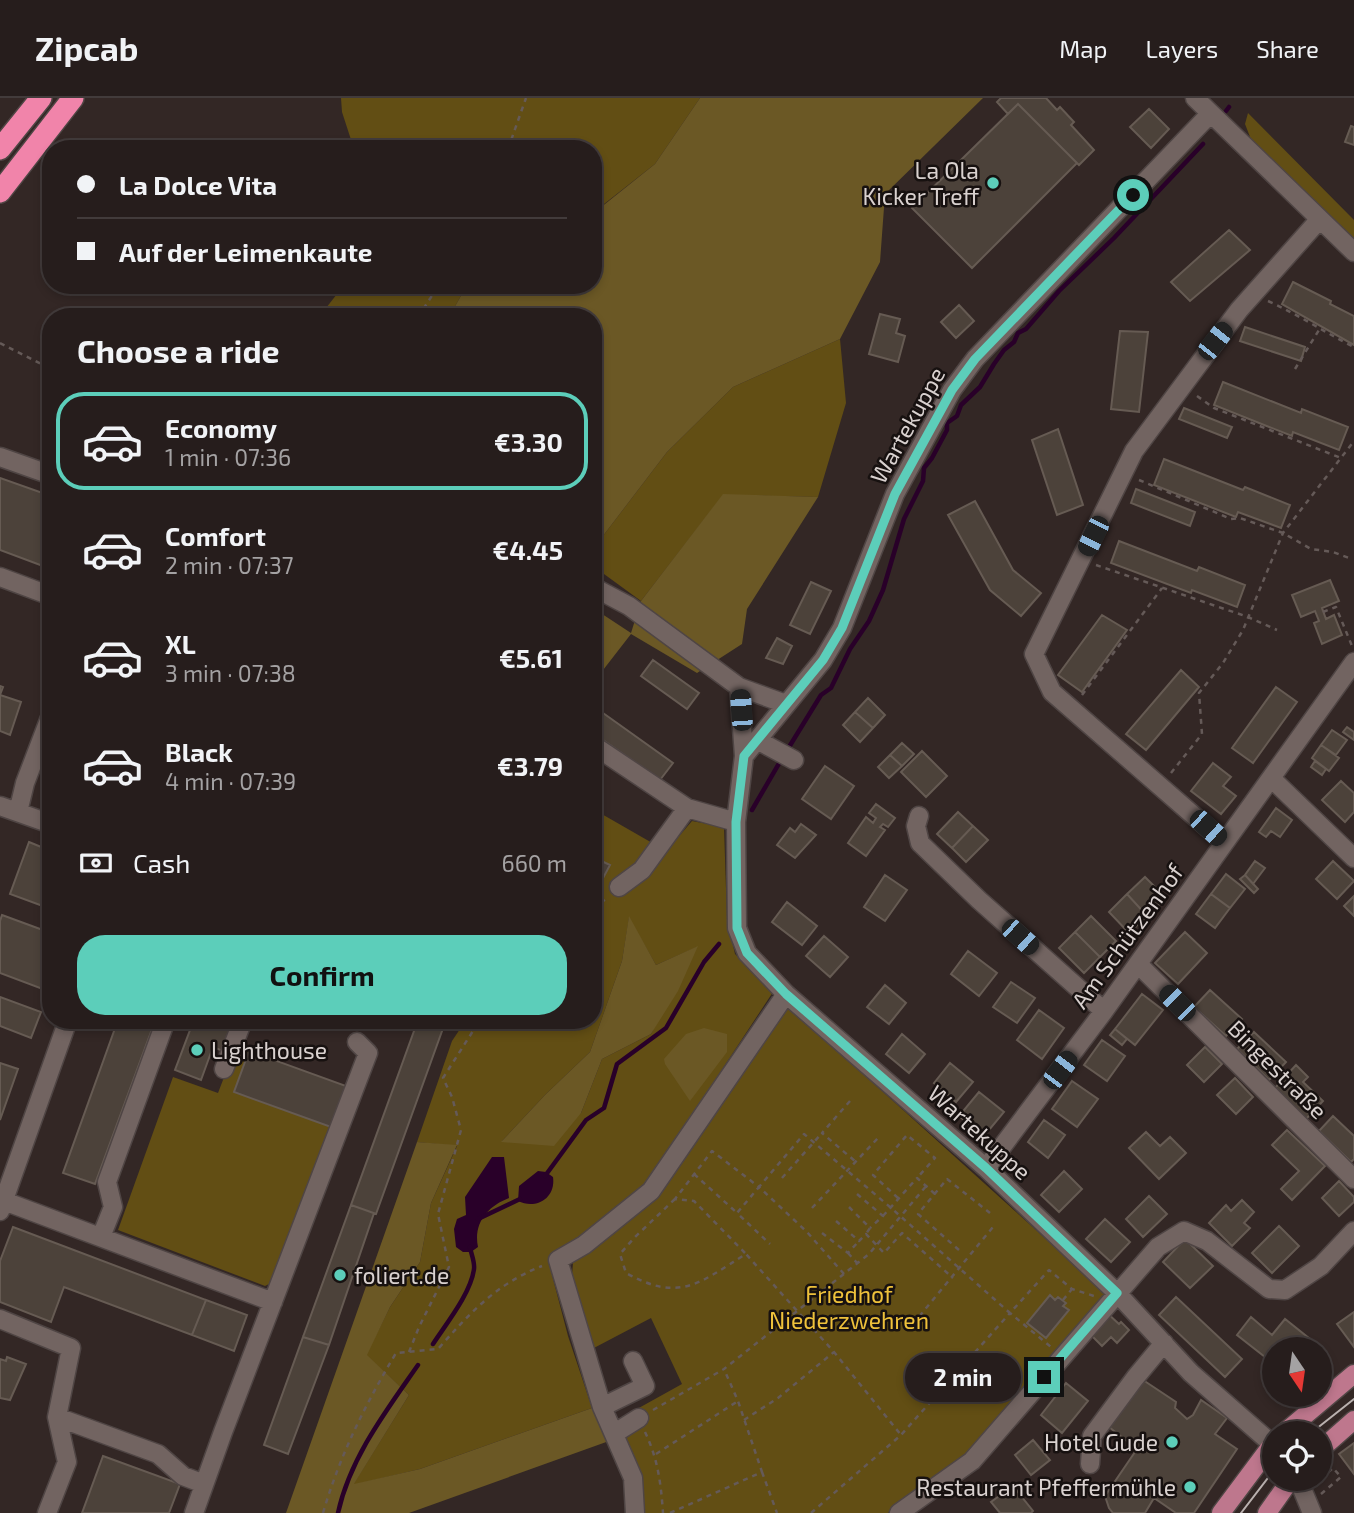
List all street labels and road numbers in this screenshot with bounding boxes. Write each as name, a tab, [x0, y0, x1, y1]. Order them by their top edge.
street label: Wartekuppe	[864, 362, 950, 488]
street label: Am Schützenhof	[1065, 857, 1189, 1014]
street label: Bingestraße	[1223, 1014, 1333, 1124]
street label: Wartekuppe	[923, 1079, 1037, 1185]

